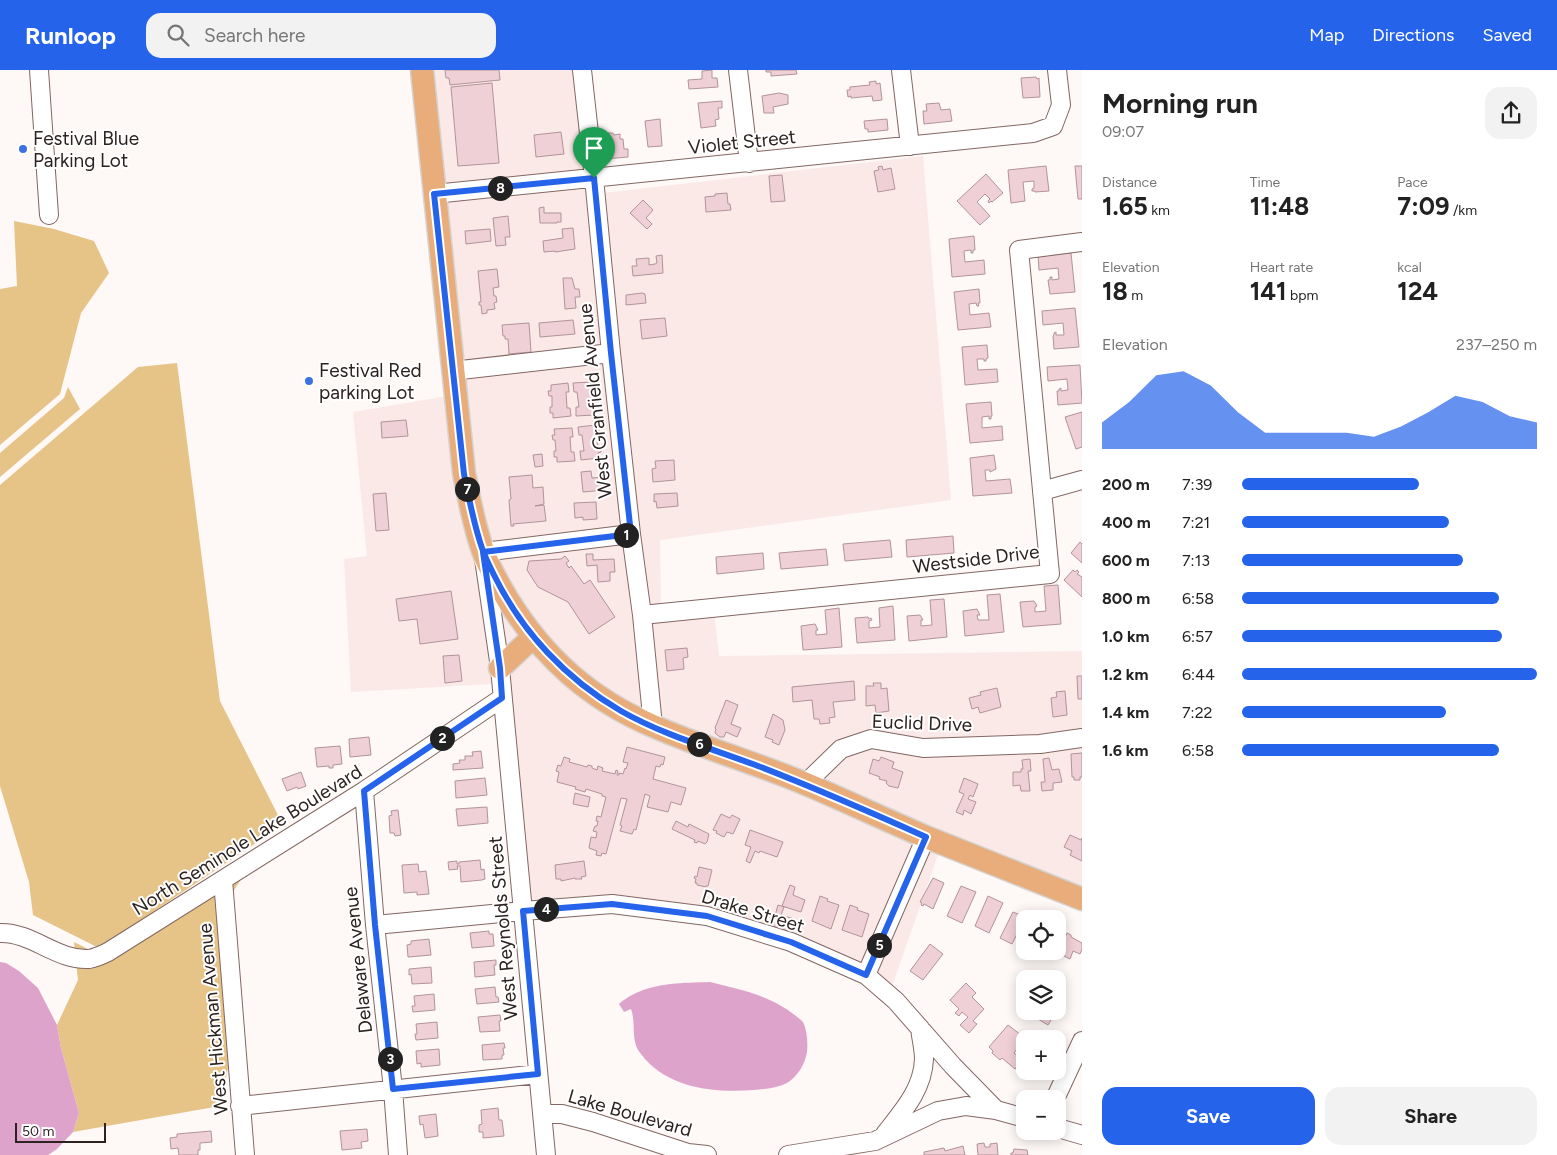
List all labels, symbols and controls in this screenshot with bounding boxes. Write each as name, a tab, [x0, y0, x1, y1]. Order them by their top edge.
search box	[146, 13, 496, 58]
text: Runloop	[25, 21, 116, 50]
icon: search	[164, 21, 192, 49]
text: Search here	[204, 24, 305, 47]
text: Map	[1309, 24, 1344, 46]
text: Directions	[1372, 24, 1454, 46]
text: Saved	[1482, 24, 1532, 46]
text: Morning run	[1102, 86, 1258, 120]
button: share	[1485, 87, 1537, 139]
text: 09:07	[1102, 122, 1144, 141]
street label: Violet Street	[687, 125, 797, 159]
place label: Festival Blue Parking Lot	[33, 127, 139, 172]
pin	[573, 127, 615, 178]
icon: arrive	[580, 134, 608, 162]
marker: Festival Blue Parking Lot	[17, 143, 29, 155]
text: Distance	[1102, 174, 1157, 191]
text: Time	[1250, 174, 1280, 191]
text: Pace	[1397, 174, 1428, 191]
pin: 8	[488, 176, 512, 200]
text: 8	[496, 180, 505, 197]
text: 1.65	[1102, 191, 1148, 221]
text: 11:48	[1250, 191, 1309, 221]
text: 7:09	[1397, 191, 1449, 221]
text: km	[1148, 202, 1170, 219]
text: /km	[1449, 202, 1477, 219]
text: Elevation	[1102, 259, 1160, 276]
text: Heart rate	[1250, 259, 1313, 276]
text: kcal	[1397, 259, 1422, 276]
text: 18	[1102, 276, 1128, 306]
text: 141	[1250, 276, 1287, 306]
text: 124	[1397, 276, 1438, 306]
text: m	[1128, 287, 1143, 304]
text: bpm	[1287, 287, 1318, 304]
street label: West Granfield Avenue	[573, 302, 617, 500]
text: Elevation	[1102, 335, 1168, 354]
text: 237–250 m	[1456, 335, 1537, 354]
place label: Festival Red parking Lot	[319, 359, 422, 404]
marker: Festival Red parking Lot	[303, 375, 315, 387]
text: 200 m	[1102, 475, 1150, 494]
text: 7:39	[1182, 475, 1212, 494]
pin: 7	[454, 476, 480, 502]
text: 7	[464, 481, 471, 498]
text: 400 m	[1102, 513, 1151, 532]
text: 7:21	[1182, 513, 1210, 532]
pin: 1	[614, 522, 638, 548]
text: 1	[624, 527, 629, 544]
street label: Westside Drive	[911, 540, 1041, 578]
text: 600 m	[1102, 551, 1150, 570]
text: 7:13	[1182, 551, 1210, 570]
text: 800 m	[1102, 589, 1150, 608]
text: 6:58	[1182, 589, 1214, 608]
text: 1.0 km	[1102, 627, 1149, 646]
text: 6:57	[1182, 627, 1213, 646]
text: 1.2 km	[1102, 665, 1148, 684]
text: 6:44	[1182, 665, 1215, 684]
text: 1.4 km	[1102, 703, 1149, 722]
text: 7:22	[1182, 703, 1213, 722]
street label: Euclid Drive	[871, 710, 973, 736]
pin: 2	[430, 726, 454, 750]
text: 2	[438, 730, 447, 747]
pin: 6	[686, 732, 712, 756]
text: 6	[695, 736, 704, 753]
text: 1.6 km	[1102, 741, 1148, 760]
text: 6:58	[1182, 741, 1214, 760]
street label: North Seminole Lake Boulevard	[128, 760, 366, 920]
street label: West Reynolds Street	[484, 835, 522, 1021]
street label: Drake Street	[699, 884, 807, 938]
street label: Delaware Avenue	[339, 886, 377, 1034]
pin: 4	[534, 896, 558, 922]
text: 4	[542, 901, 551, 918]
map controls	[1016, 910, 1066, 1140]
button: locate	[1016, 910, 1066, 960]
street label: West Hickman Avenue	[193, 922, 233, 1116]
pin: 5	[866, 932, 892, 958]
text: 5	[875, 937, 884, 954]
button: layers	[1016, 970, 1066, 1020]
button: +	[1016, 1030, 1066, 1080]
pin: 3	[378, 1046, 402, 1072]
text: 3	[387, 1051, 394, 1068]
street label: Lake Boulevard	[565, 1084, 695, 1142]
button: Save	[1102, 1087, 1315, 1145]
button: Share	[1325, 1087, 1537, 1145]
button: −	[1016, 1090, 1066, 1140]
scale bar	[15, 1120, 106, 1143]
text: 50 m	[22, 1123, 54, 1140]

